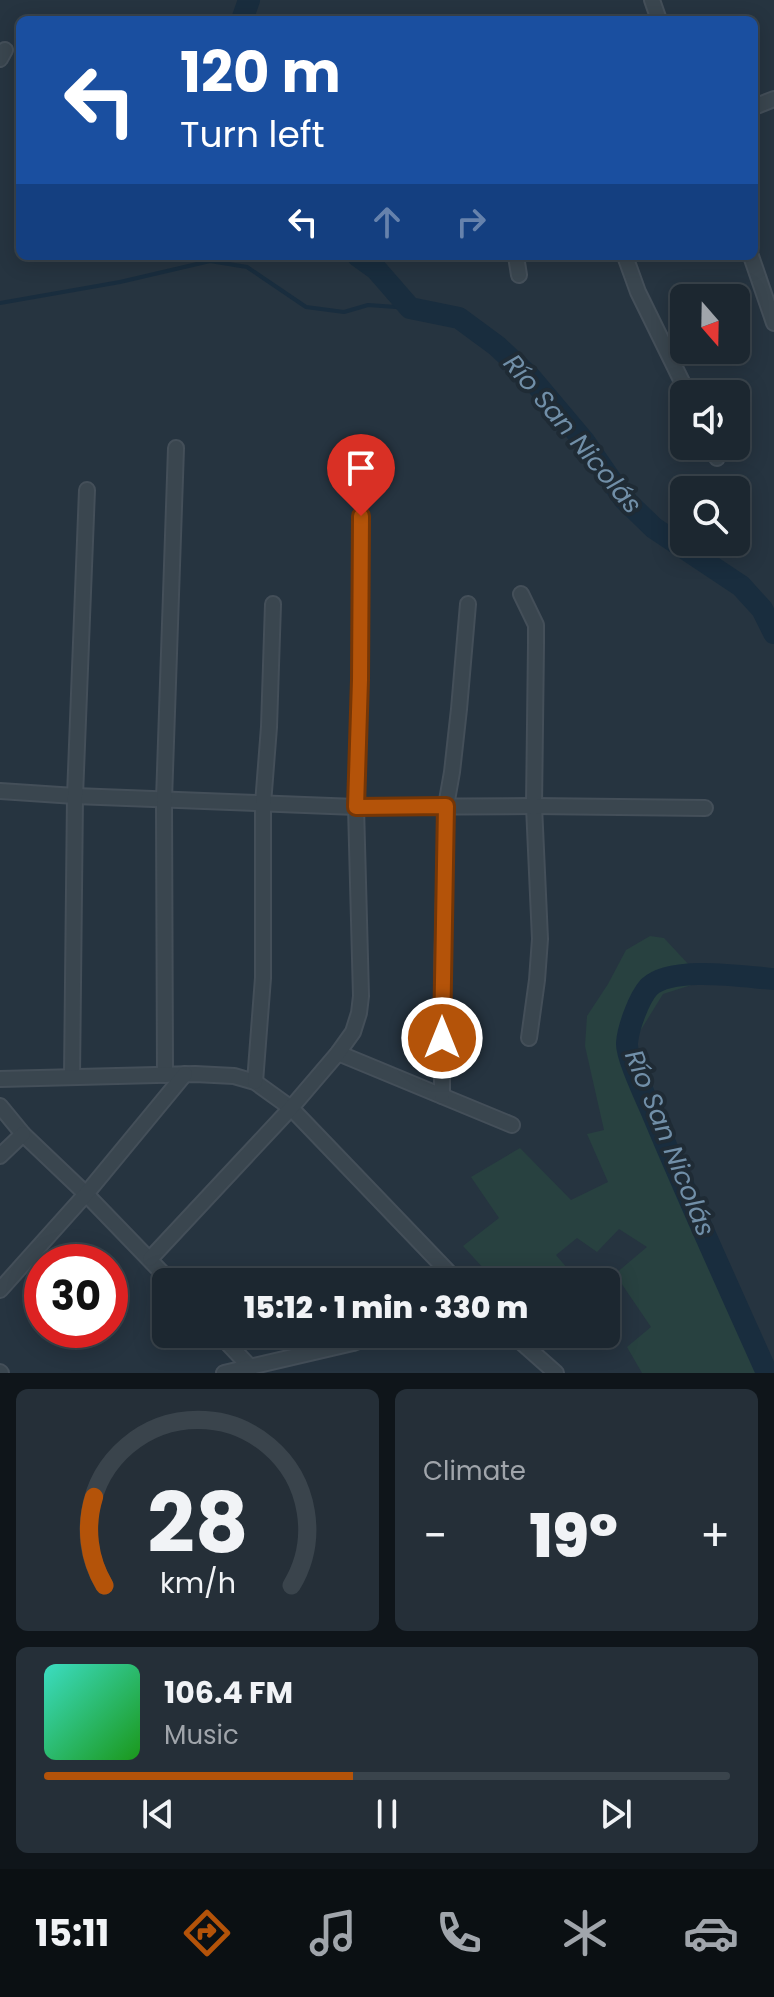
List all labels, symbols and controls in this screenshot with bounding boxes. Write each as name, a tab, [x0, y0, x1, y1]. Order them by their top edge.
text: 120 m	[180, 33, 341, 112]
icon: left	[48, 48, 152, 152]
text: Turn left	[180, 109, 325, 160]
icon: left	[281, 200, 325, 244]
icon: ahead	[365, 200, 409, 244]
icon: right	[449, 200, 493, 244]
north arrow	[670, 284, 750, 364]
map controls	[670, 284, 750, 556]
water label: Río San Nicolás	[495, 346, 651, 522]
button: sound	[670, 380, 750, 460]
pin	[327, 434, 395, 516]
icon: arrive	[339, 446, 383, 490]
button: search	[670, 476, 750, 556]
position arrow	[400, 996, 484, 1080]
water label: Río San Nicolás	[616, 1044, 724, 1242]
speed limit sign: 30	[24, 1244, 128, 1348]
text: 15:12 · 1 min · 330 m	[244, 1286, 528, 1329]
text: Climate	[423, 1453, 526, 1489]
text: 28	[147, 1465, 248, 1581]
text: 19°	[529, 1494, 618, 1578]
text: −	[423, 1505, 447, 1566]
text: +	[700, 1505, 730, 1566]
text: km/h	[159, 1563, 236, 1603]
text: 106.4 FM	[164, 1671, 293, 1714]
text: Music	[164, 1717, 239, 1753]
icon: previous	[136, 1792, 180, 1836]
icon: pause	[365, 1792, 409, 1836]
icon: next	[594, 1792, 638, 1836]
icon: directions	[179, 1905, 235, 1961]
icon: music	[305, 1905, 361, 1961]
icon: phone	[431, 1905, 487, 1961]
icon: climate	[557, 1905, 613, 1961]
icon: car	[683, 1905, 739, 1961]
text: 15:11	[35, 1908, 109, 1959]

